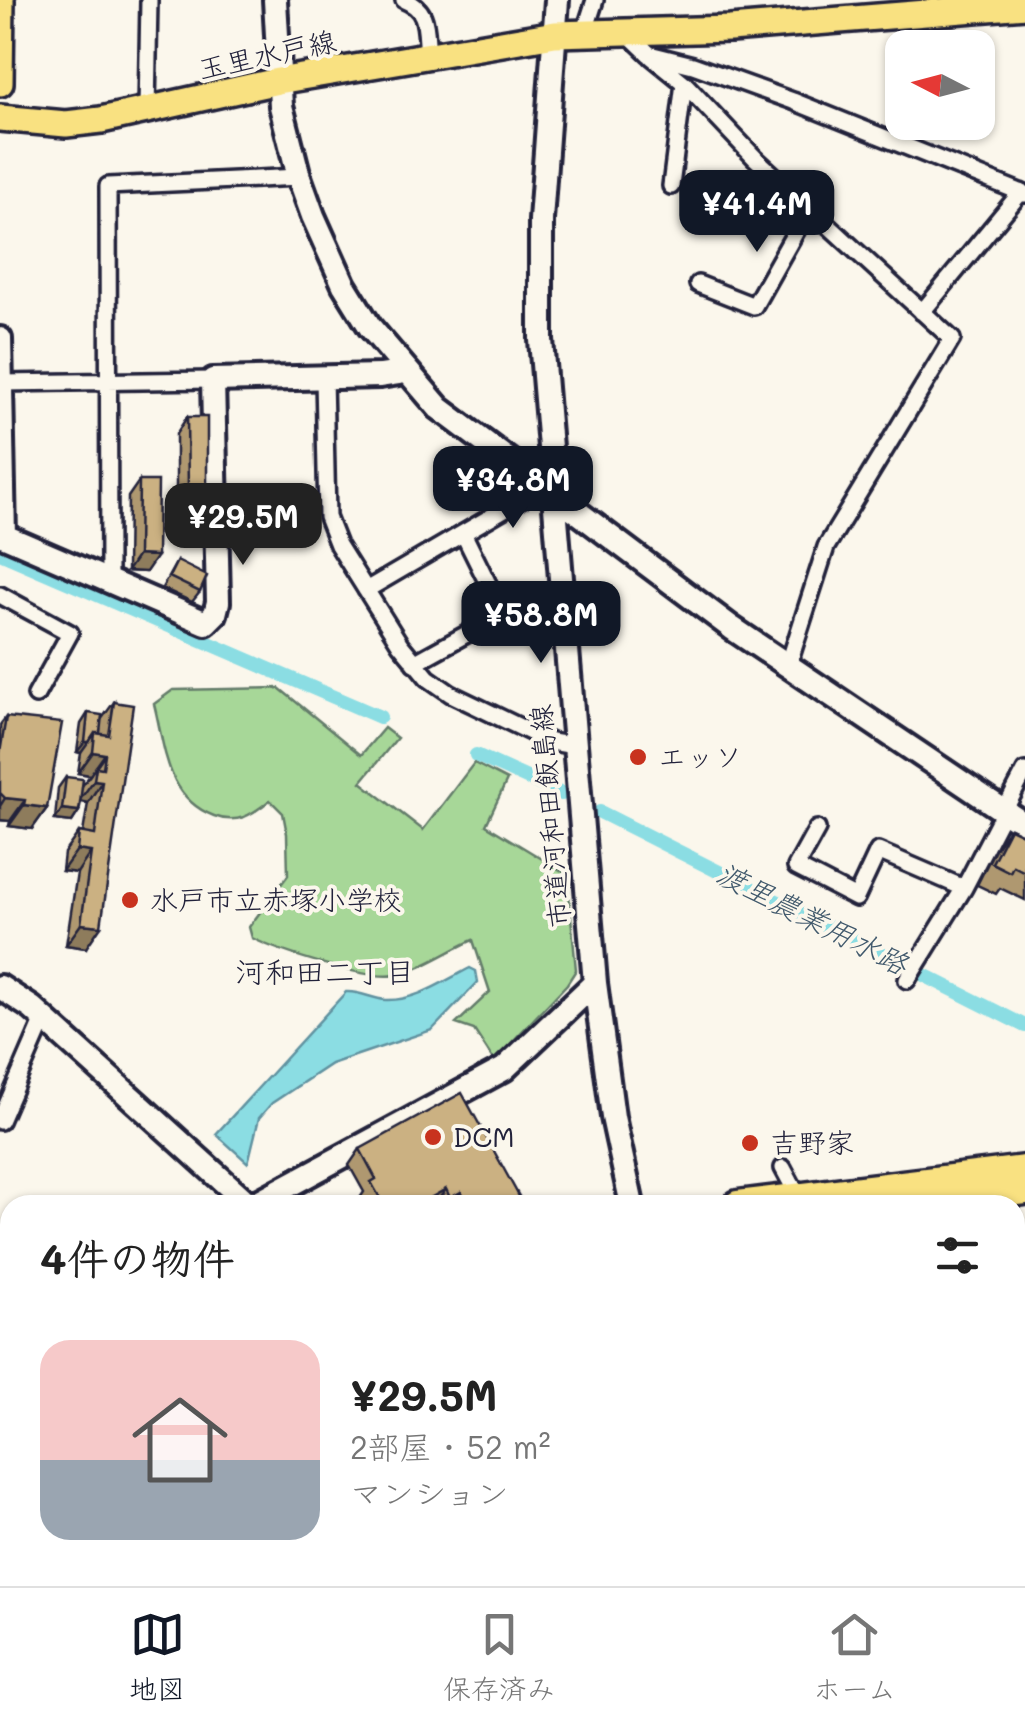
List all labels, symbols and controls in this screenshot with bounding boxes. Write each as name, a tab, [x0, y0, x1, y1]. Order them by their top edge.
street label: 玉里水戸線	[195, 22, 339, 86]
north arrow	[885, 30, 995, 140]
map controls	[885, 30, 995, 140]
pin: ¥41.4M	[676, 170, 838, 255]
text: ¥41.4M	[701, 181, 813, 223]
pin: ¥34.8M	[432, 446, 594, 531]
text: ¥34.8M	[455, 457, 571, 499]
pin: ¥29.5M	[162, 483, 324, 568]
text: ¥29.5M	[187, 494, 299, 536]
pin: ¥58.8M	[460, 581, 622, 666]
text: ¥58.8M	[483, 592, 599, 634]
street label: 市道河和田飯島線	[521, 703, 577, 929]
place label: エッソ	[658, 738, 742, 774]
marker: エッソ	[627, 746, 649, 768]
water label: 渡里農業用水路	[710, 852, 917, 984]
place label: 水戸市立赤塚小学校	[150, 881, 402, 917]
marker: 水戸市立赤塚小学校	[119, 889, 141, 911]
district label: 河和田二丁目	[235, 951, 415, 991]
place label: DCM	[453, 1118, 515, 1154]
place label: 吉野家	[770, 1124, 854, 1160]
marker: DCM	[422, 1126, 444, 1148]
marker: 吉野家	[739, 1132, 761, 1154]
icon: filters	[930, 1228, 985, 1283]
text: 4件の物件	[40, 1230, 235, 1285]
text: ¥29.5M	[350, 1367, 498, 1422]
icon: home	[120, 1380, 240, 1500]
text: 2部屋 · 52 m²	[350, 1425, 551, 1467]
text: マンション	[350, 1471, 509, 1513]
tab: 地図	[129, 1607, 185, 1707]
tab: 保存済み	[443, 1607, 555, 1707]
tab: ホーム	[813, 1607, 896, 1707]

